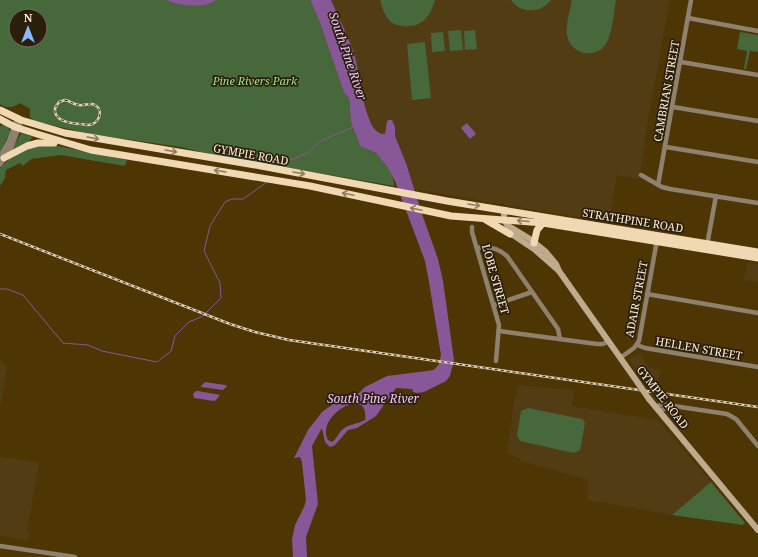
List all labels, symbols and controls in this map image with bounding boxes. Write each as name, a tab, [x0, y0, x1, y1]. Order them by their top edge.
north arrow	[8, 8, 48, 48]
text: N	[24, 10, 33, 25]
water label: South Pine River	[325, 10, 371, 103]
street label: CAMBRIAN STREET	[650, 39, 682, 143]
park label: Pine Rivers Park	[212, 73, 298, 88]
one-way arrow	[86, 134, 99, 142]
street label: GYMPIE ROAD	[212, 140, 290, 168]
one-way arrow	[164, 147, 177, 155]
one-way arrow	[214, 167, 227, 175]
one-way arrow	[292, 170, 305, 178]
one-way arrow	[342, 190, 355, 198]
one-way arrow	[467, 201, 480, 209]
one-way arrow	[410, 204, 423, 212]
street label: STRATHPINE ROAD	[582, 205, 684, 235]
one-way arrow	[517, 217, 530, 224]
street label: LOBE STREET	[479, 242, 513, 316]
street label: ADAIR STREET	[621, 259, 651, 339]
street label: HELLEN STREET	[655, 333, 744, 363]
street label: GYMPIE ROAD	[634, 362, 692, 432]
water label: South Pine River	[327, 390, 420, 407]

